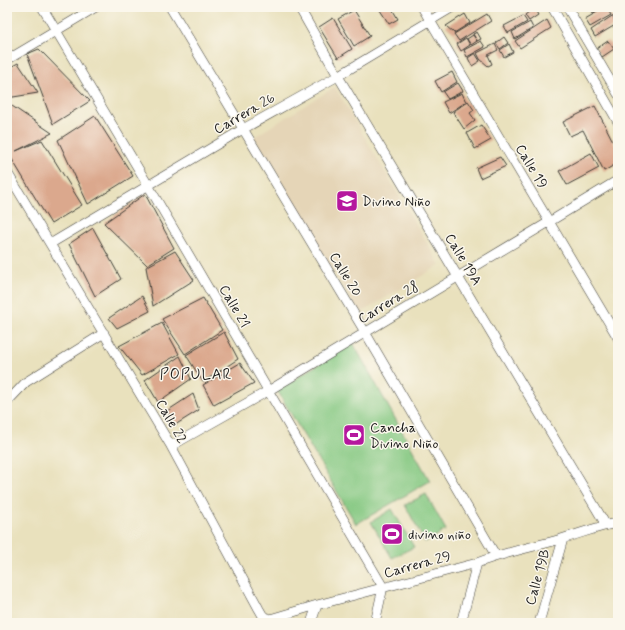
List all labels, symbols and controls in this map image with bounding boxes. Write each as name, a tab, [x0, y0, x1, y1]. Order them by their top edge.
street label: Carrera 26	[211, 89, 279, 139]
street label: Calle 19	[511, 141, 551, 192]
school or university icon: Divino Niño	[334, 188, 360, 214]
place label: Divino Niño	[362, 193, 430, 211]
street label: Calle 19A	[441, 230, 486, 289]
street label: Calle 20	[325, 249, 365, 300]
street label: Carrera 28	[355, 278, 422, 328]
street label: Calle 21	[215, 282, 254, 331]
district label: POPULAR	[160, 365, 232, 385]
street label: Calle 22	[151, 396, 191, 447]
place label: Cancha Divino Niño	[370, 419, 438, 453]
sports icon: Cancha Divino Niño	[341, 422, 367, 448]
sports icon: divino niño	[379, 521, 405, 547]
place label: divino niño	[408, 526, 471, 544]
street label: Carrera 29	[382, 547, 453, 583]
street label: Calle 19B	[521, 547, 555, 607]

